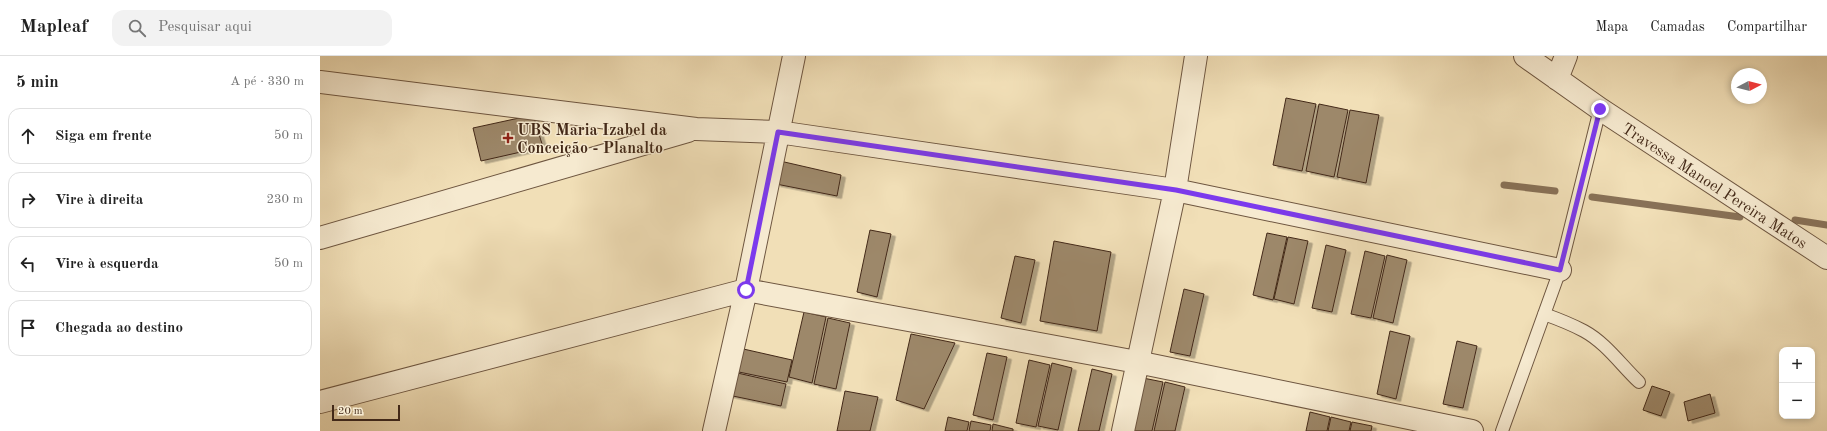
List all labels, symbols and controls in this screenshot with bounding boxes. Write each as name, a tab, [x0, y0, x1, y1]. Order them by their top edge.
search box	[112, 10, 392, 46]
icon: search	[126, 17, 148, 39]
text: Mapleaf	[20, 18, 88, 37]
text: Pesquisar aqui	[158, 20, 252, 35]
text: Mapa	[1595, 20, 1628, 34]
text: Camadas	[1650, 20, 1705, 34]
text: Compartilhar	[1727, 20, 1807, 34]
north arrow	[1731, 68, 1767, 104]
text: 5 min	[16, 74, 59, 91]
text: A pé · 330 m	[230, 75, 304, 88]
route end	[1591, 100, 1609, 118]
street label: Travessa Manoel Pereira Matos	[1618, 121, 1809, 253]
place label: UBS Maria Izabel da Conceição - Planalto	[517, 123, 667, 157]
icon: ahead	[17, 125, 39, 147]
text: Siga em frente	[55, 129, 152, 144]
text: 50 m	[274, 129, 303, 142]
marker: UBS Maria Izabel da Conceição - Planalto	[502, 132, 514, 144]
icon: right	[17, 189, 39, 211]
text: Vire à direita	[55, 193, 143, 208]
text: 230 m	[266, 193, 303, 206]
icon: left	[17, 253, 39, 275]
text: Vire à esquerda	[55, 257, 159, 272]
text: 50 m	[274, 257, 303, 270]
route start	[737, 281, 755, 299]
icon: arrive	[17, 317, 39, 339]
text: Chegada ao destino	[55, 321, 183, 336]
map controls	[1779, 347, 1815, 419]
button: +	[1779, 347, 1815, 383]
button: −	[1779, 383, 1815, 419]
scale bar	[332, 403, 400, 422]
text: 20 m	[338, 406, 363, 417]

